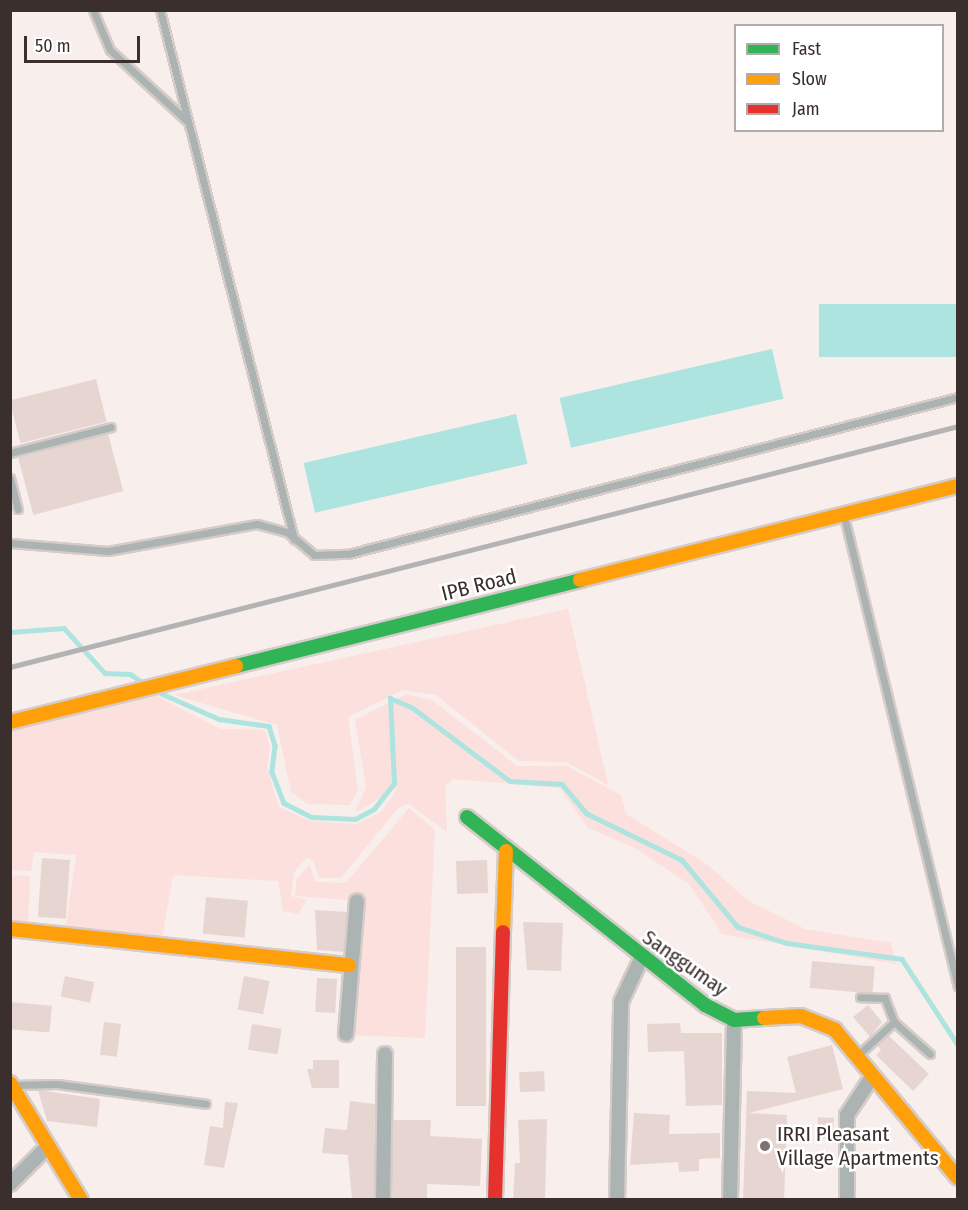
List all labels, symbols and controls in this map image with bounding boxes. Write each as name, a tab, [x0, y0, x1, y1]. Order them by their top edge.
scale bar	[27, 24, 142, 62]
legend	[734, 24, 944, 132]
text: 50 m	[35, 35, 71, 57]
text: Fast	[792, 38, 821, 60]
text: Slow	[792, 68, 827, 90]
text: Jam	[792, 98, 820, 120]
street label: IPB Road	[439, 564, 519, 606]
street label: Sanggumay	[638, 925, 732, 1001]
place label: IRRI Pleasant Village Apartments	[777, 1121, 939, 1171]
marker: IRRI Pleasant Village Apartments	[758, 1139, 772, 1153]

